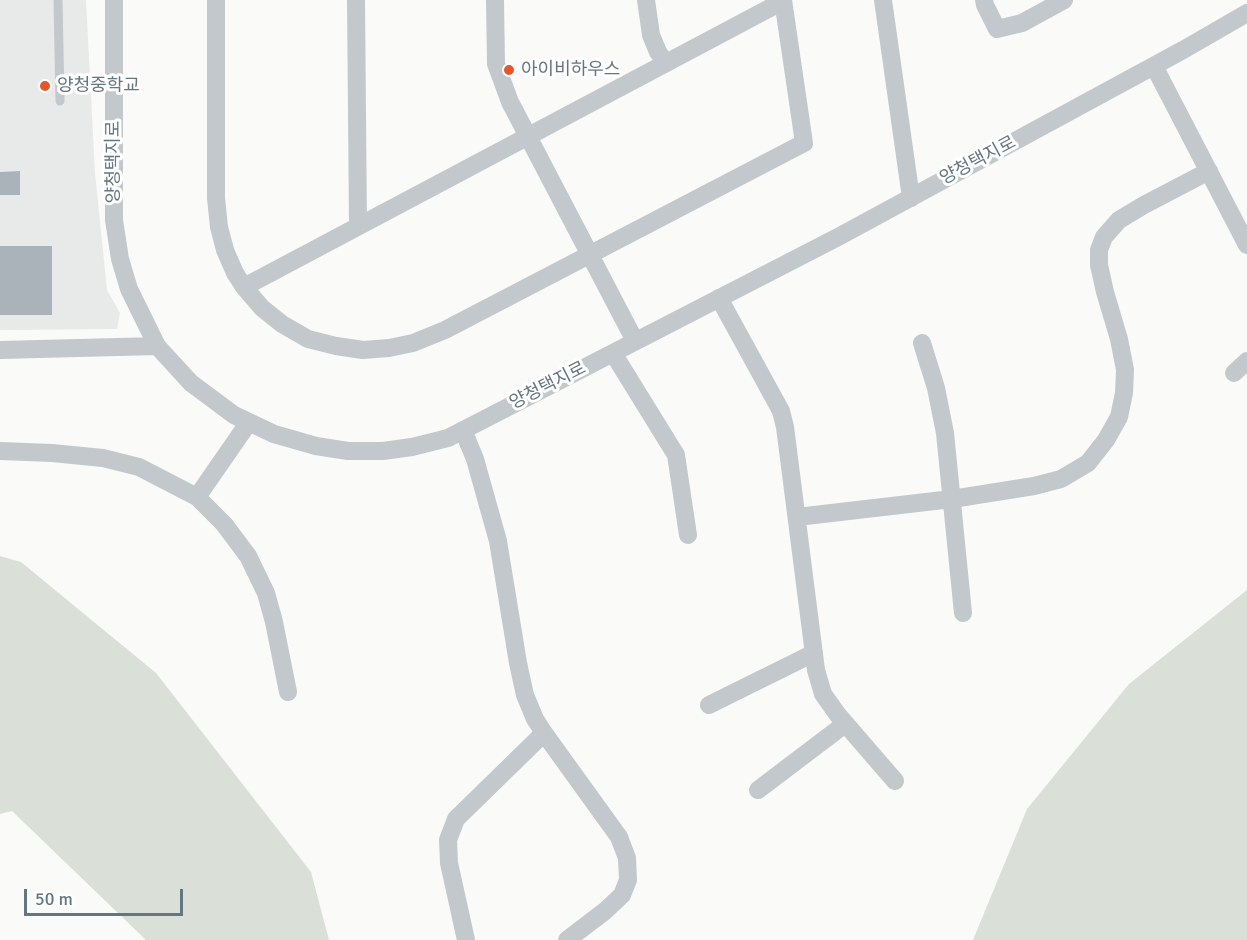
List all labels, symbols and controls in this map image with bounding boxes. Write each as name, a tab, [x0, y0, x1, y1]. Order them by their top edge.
place label: 아이비하우스	[521, 59, 620, 81]
marker: 아이비하우스	[502, 63, 516, 77]
place label: 양청중학교	[57, 75, 140, 97]
marker: 양청중학교	[38, 79, 52, 93]
street label: 양청택지로	[103, 121, 125, 203]
street label: 양청택지로	[936, 132, 1020, 190]
street label: 양청택지로	[506, 358, 590, 414]
scale bar	[27, 877, 186, 915]
text: 50 m	[35, 888, 73, 910]

